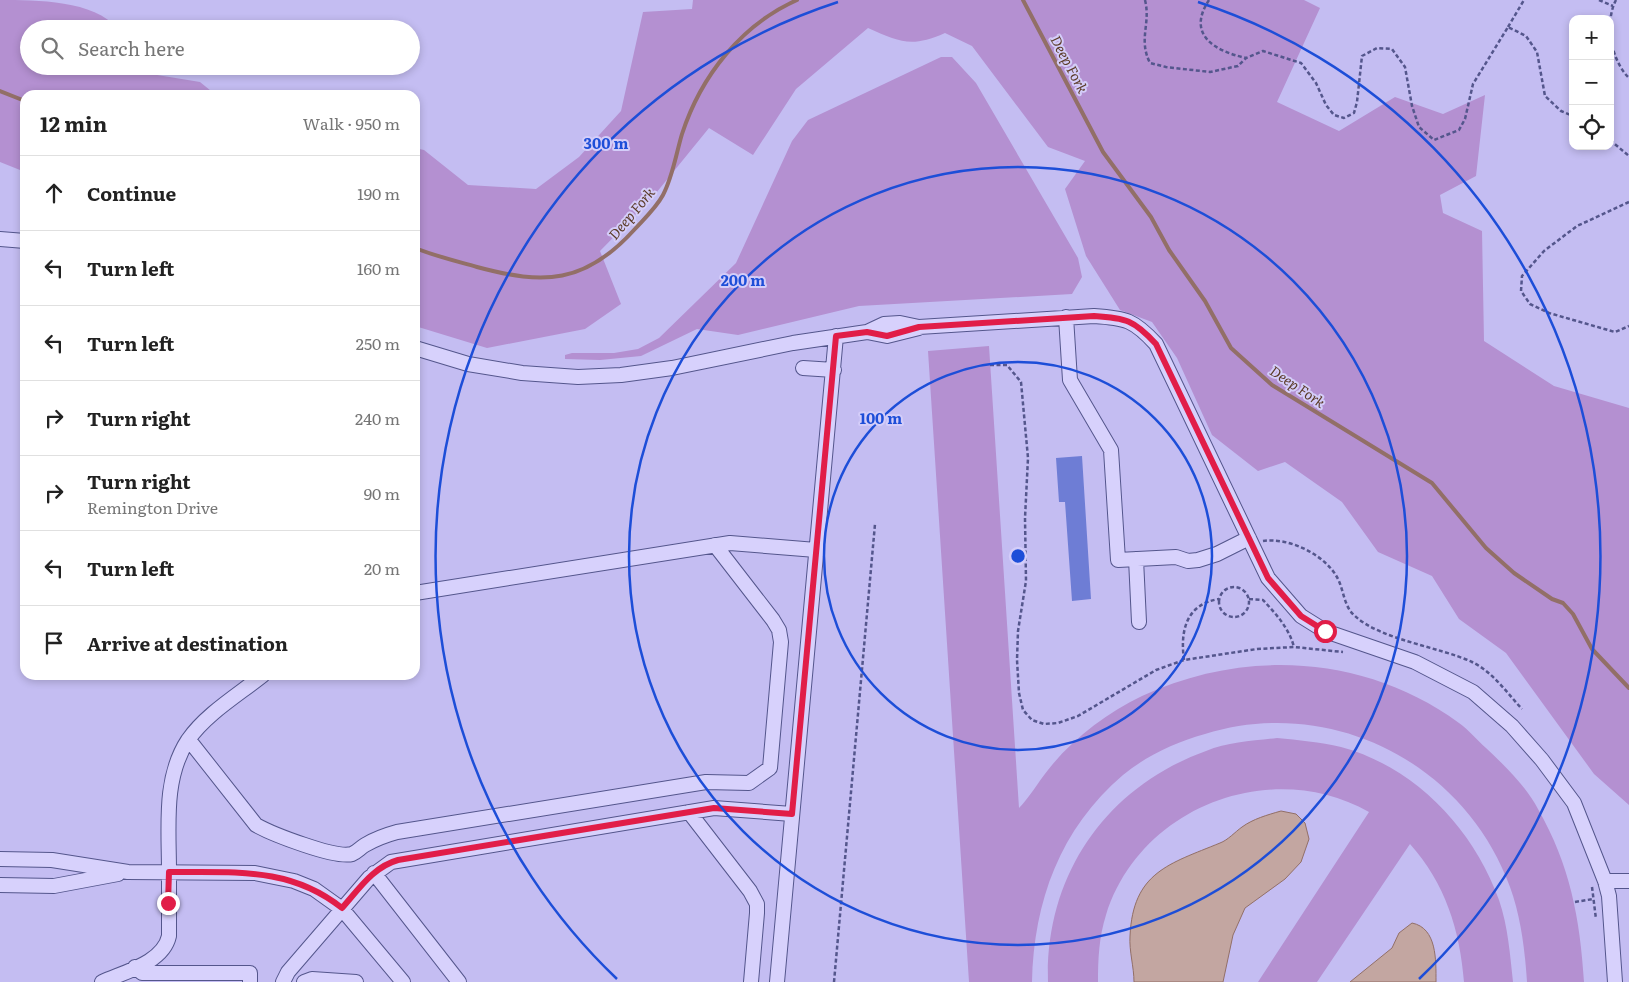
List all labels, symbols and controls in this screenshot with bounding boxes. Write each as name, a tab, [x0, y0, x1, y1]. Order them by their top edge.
map controls	[1569, 15, 1614, 150]
button: +	[1569, 15, 1614, 60]
search box	[20, 20, 420, 75]
water label: Deep Fork	[1046, 32, 1094, 97]
icon: search	[38, 34, 66, 62]
text: Search here	[78, 34, 185, 62]
button: −	[1569, 60, 1614, 105]
button: locate	[1569, 105, 1614, 150]
text: 12 min	[40, 107, 107, 138]
text: Walk · 950 m	[303, 111, 400, 135]
text: 300 m	[584, 131, 628, 154]
icon: ahead	[40, 179, 68, 207]
text: Continue	[87, 179, 176, 207]
text: 190 m	[357, 181, 400, 205]
water label: Deep Fork	[603, 182, 659, 244]
icon: left	[40, 254, 68, 282]
text: Turn left	[87, 254, 174, 282]
text: 160 m	[357, 256, 400, 280]
text: 200 m	[721, 268, 765, 291]
icon: left	[40, 329, 68, 357]
text: Turn left	[87, 329, 174, 357]
text: 250 m	[356, 331, 400, 355]
water label: Deep Fork	[1266, 360, 1330, 412]
icon: right	[40, 404, 68, 432]
text: Turn right	[87, 404, 191, 432]
text: 240 m	[355, 406, 400, 430]
text: 100 m	[860, 406, 902, 429]
text: Turn right	[87, 467, 191, 495]
icon: right	[40, 479, 68, 507]
text: 90 m	[364, 481, 400, 505]
text: Remington Drive	[87, 495, 218, 519]
centre of rings	[1009, 547, 1027, 565]
icon: left	[40, 554, 68, 582]
text: Turn left	[87, 554, 174, 582]
text: 20 m	[364, 556, 400, 580]
route start	[1314, 620, 1337, 643]
icon: arrive	[40, 629, 68, 657]
text: Arrive at destination	[87, 629, 288, 657]
route end	[157, 892, 180, 915]

